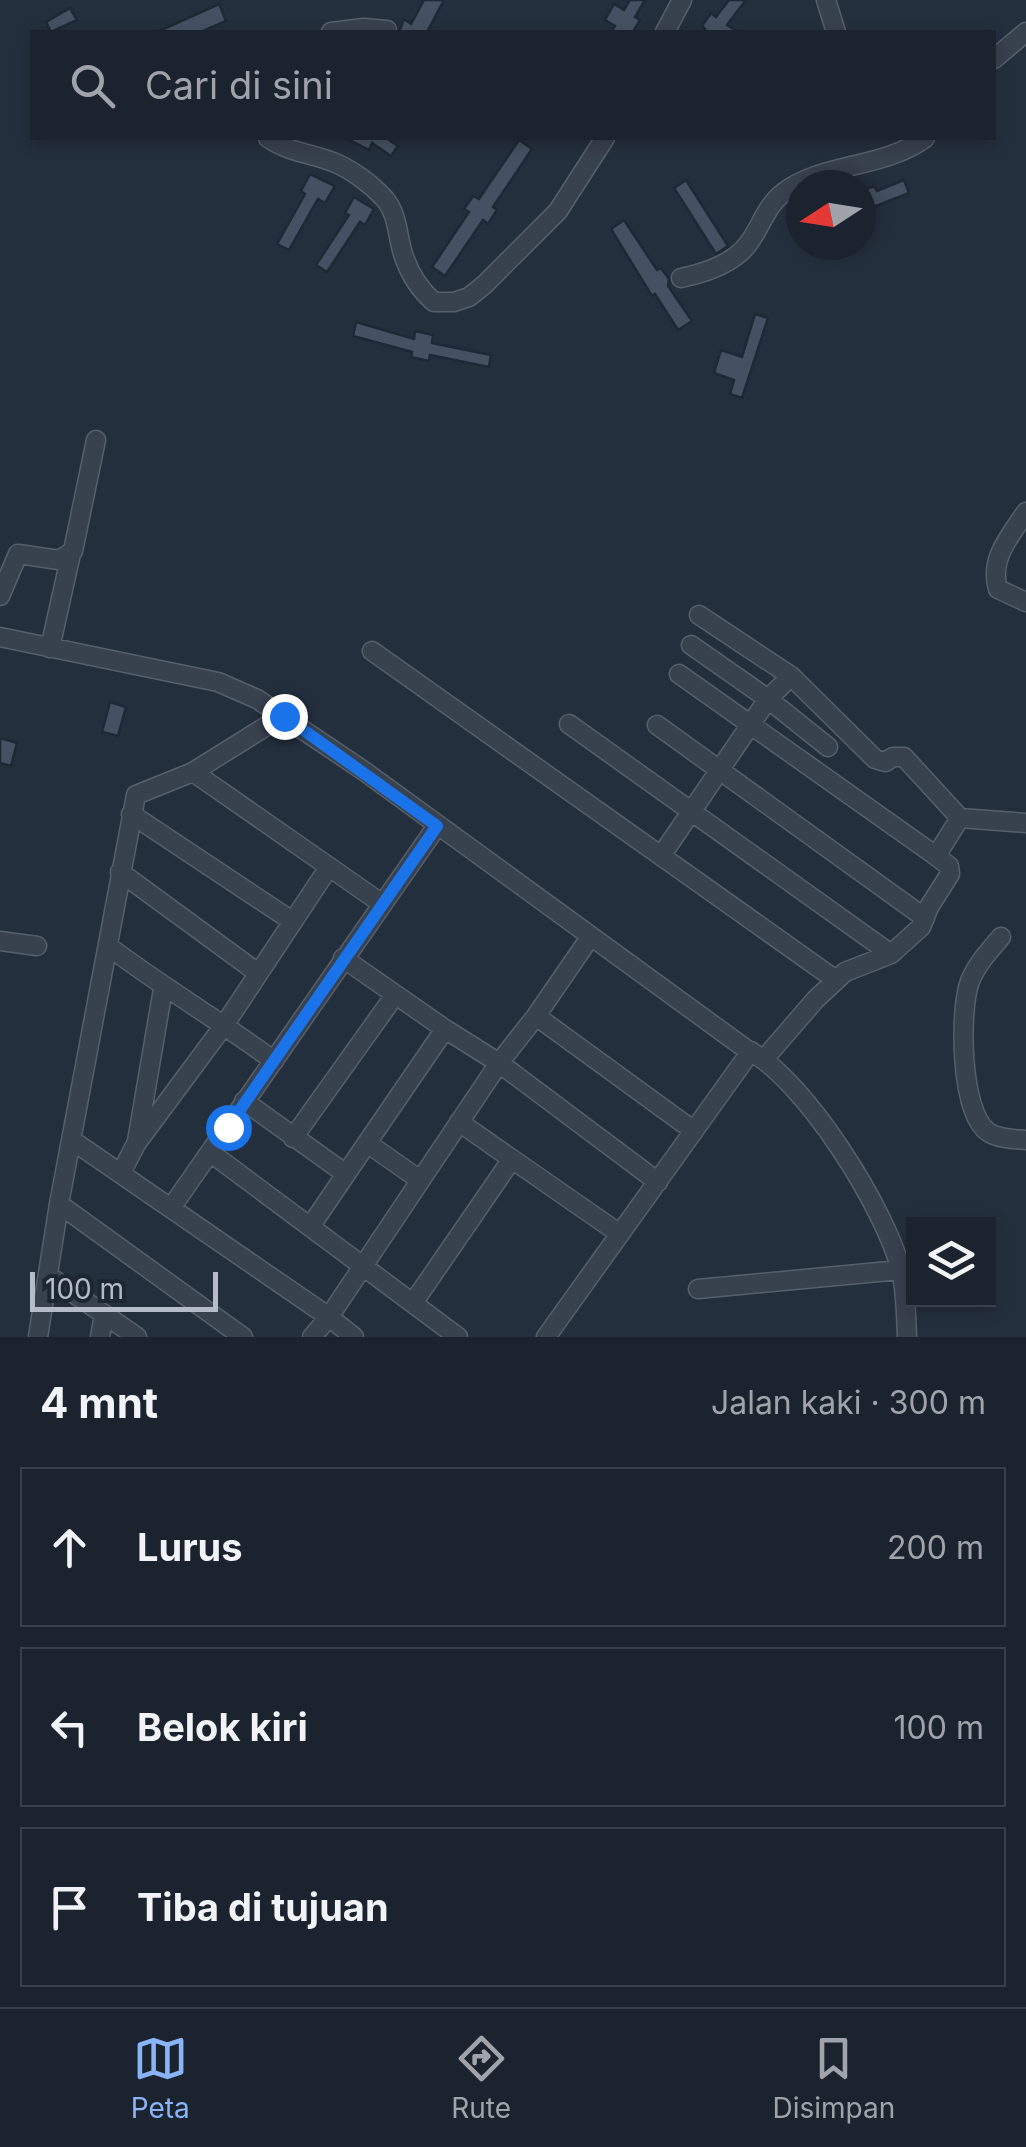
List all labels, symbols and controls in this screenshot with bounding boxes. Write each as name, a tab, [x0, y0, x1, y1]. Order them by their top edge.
search box	[30, 30, 996, 140]
icon: search	[65, 58, 120, 113]
text: Cari di sini	[145, 62, 333, 108]
north arrow	[786, 170, 876, 260]
route end	[262, 694, 308, 740]
route start	[206, 1105, 252, 1151]
map controls	[906, 1217, 996, 1307]
button: layers	[906, 1217, 996, 1307]
scale bar	[30, 1267, 218, 1312]
text: 100 m	[45, 1272, 124, 1306]
text: 4 mnt	[40, 1377, 158, 1428]
text: Jalan kaki · 300 m	[711, 1383, 986, 1422]
icon: ahead	[42, 1520, 97, 1575]
text: Lurus	[137, 1524, 243, 1570]
text: 200 m	[887, 1528, 984, 1567]
icon: left	[42, 1700, 97, 1755]
text: Belok kiri	[137, 1704, 308, 1750]
text: 100 m	[894, 1708, 984, 1747]
icon: arrive	[42, 1880, 97, 1935]
text: Tiba di tujuan	[137, 1884, 389, 1930]
tab: Peta	[131, 2031, 190, 2125]
tab: Rute	[451, 2031, 511, 2125]
tab: Disimpan	[773, 2031, 895, 2125]

